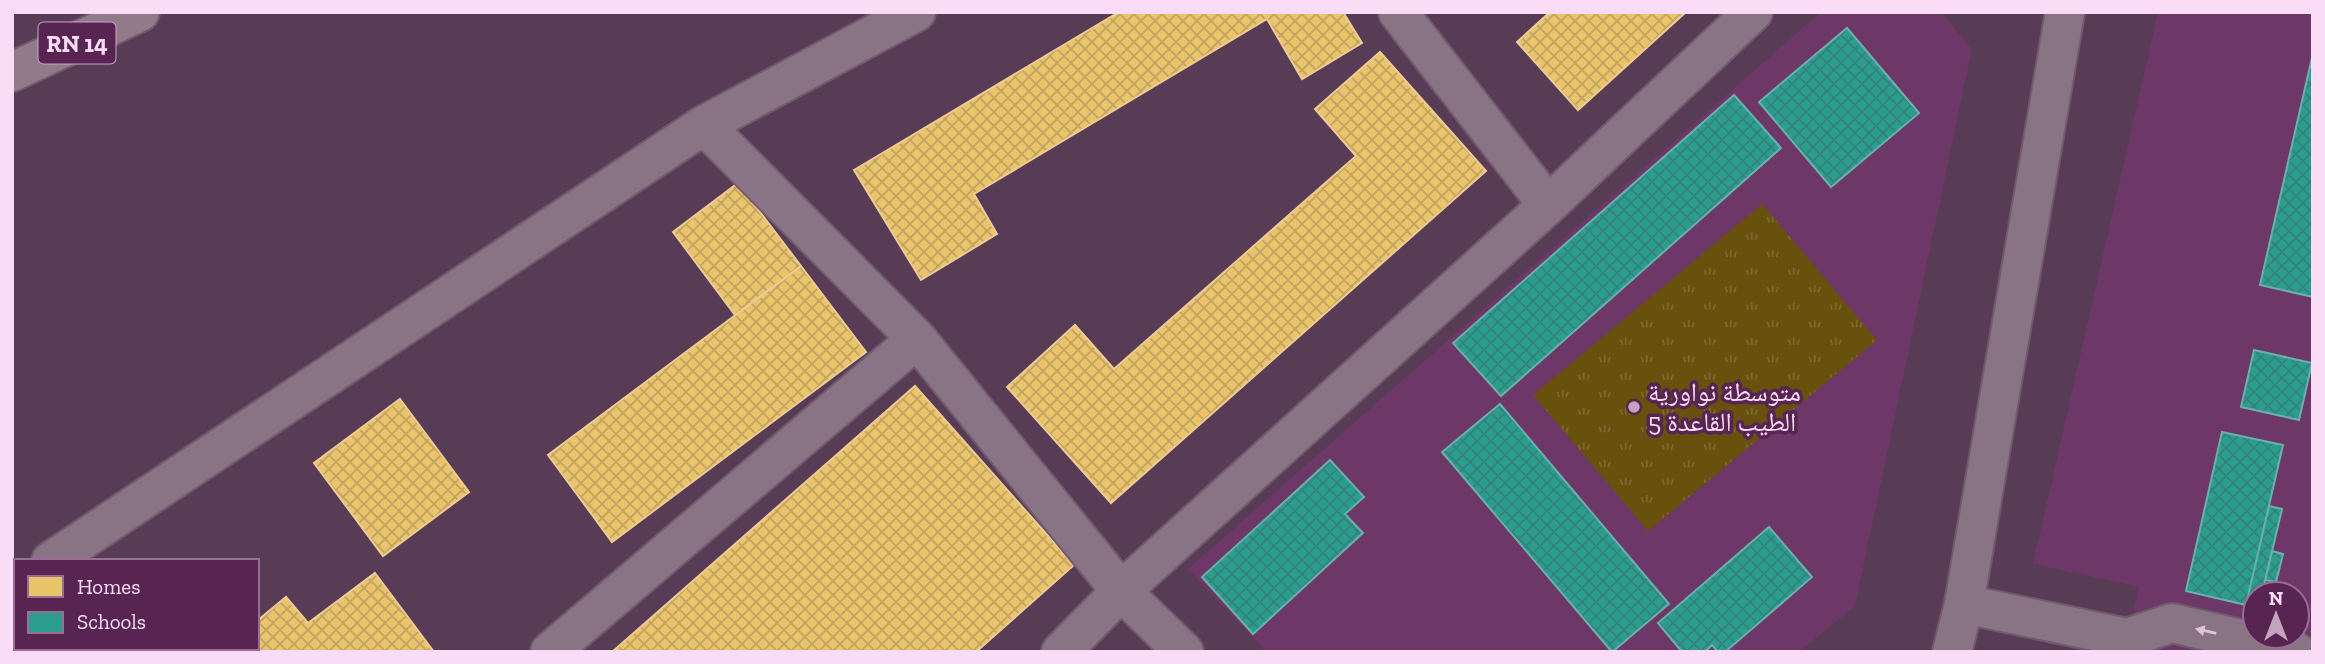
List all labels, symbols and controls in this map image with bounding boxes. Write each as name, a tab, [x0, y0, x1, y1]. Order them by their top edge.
road number: RN 14	[38, 23, 116, 64]
place label: متوسطة نواورية الطيب القاعدة 5	[1648, 376, 1801, 438]
marker: متوسطة نواورية الطيب القاعدة 5	[1626, 399, 1642, 415]
legend	[14, 559, 259, 650]
text: Homes	[77, 574, 140, 599]
north arrow	[2241, 580, 2311, 650]
text: N	[2269, 587, 2283, 610]
text: Schools	[77, 609, 146, 634]
one-way arrow	[2195, 625, 2217, 636]

